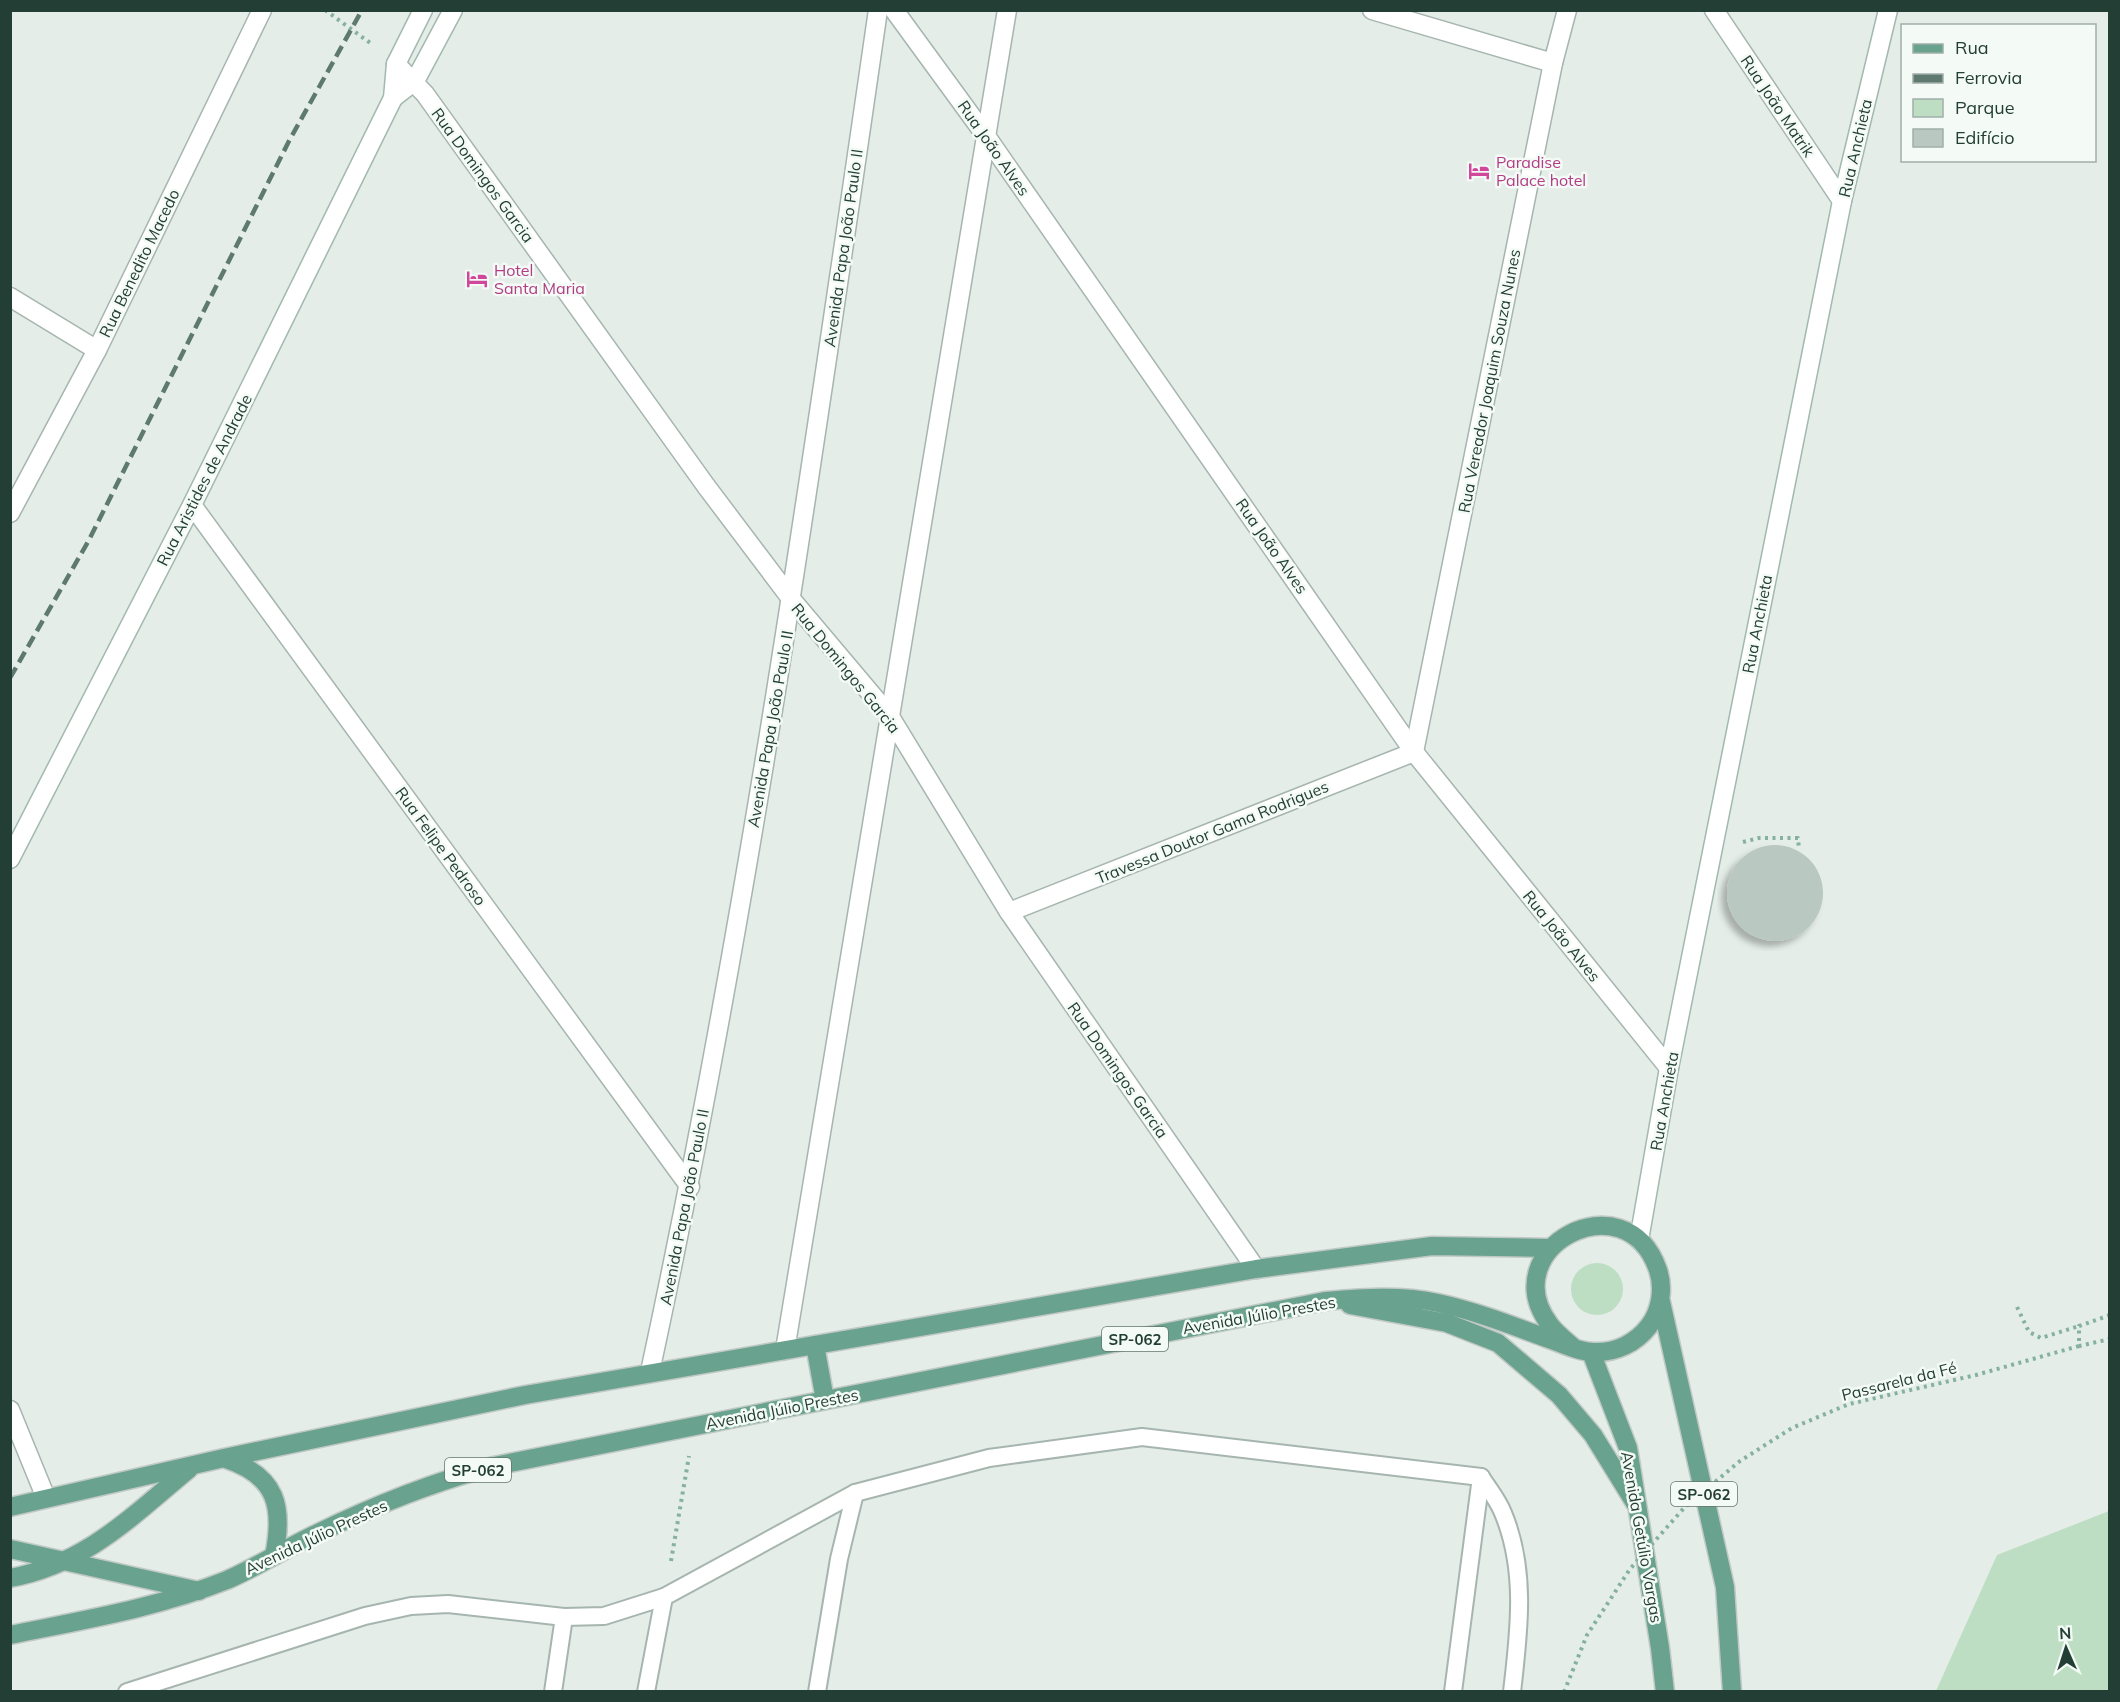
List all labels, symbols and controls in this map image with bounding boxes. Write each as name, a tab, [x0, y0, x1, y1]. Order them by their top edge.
legend	[1901, 24, 2096, 162]
text: Rua	[1955, 36, 1989, 59]
street label: Rua João Matrik	[1737, 51, 1820, 161]
text: Ferrovia	[1955, 66, 2022, 89]
street label: Rua João Alves	[954, 96, 1034, 200]
text: Parque	[1955, 96, 2014, 119]
street label: Rua Anchieta	[1834, 97, 1876, 199]
street label: Rua Domingos Garcia	[427, 104, 539, 246]
text: Edifício	[1955, 126, 2014, 149]
street label: Avenida Papa João Paulo II	[819, 148, 867, 348]
place label: Paradise Palace hotel	[1496, 152, 1586, 190]
hotel icon: Paradise Palace hotel	[1467, 159, 1491, 183]
street label: Rua Benedito Macedo	[94, 186, 184, 340]
street label: Rua Vereador Joaquim Souza Nunes	[1454, 247, 1524, 515]
place label: Hotel Santa Maria	[494, 260, 585, 298]
hotel icon: Hotel Santa Maria	[465, 267, 489, 291]
street label: Rua Aristides de Andrade	[152, 391, 256, 569]
street label: Rua João Alves	[1232, 494, 1312, 598]
street label: Rua Anchieta	[1738, 573, 1776, 675]
street label: Rua Domingos Garcia	[787, 599, 905, 737]
street label: Avenida Papa João Paulo II	[743, 629, 797, 829]
street label: Travessa Doutor Gama Rodrigues	[1093, 776, 1331, 888]
street label: Rua Felipe Pedroso	[391, 783, 491, 909]
street label: Rua João Alves	[1519, 886, 1605, 986]
street label: Rua Domingos Garcia	[1063, 998, 1173, 1142]
street label: Rua Anchieta	[1645, 1050, 1683, 1152]
street label: Avenida Papa João Paulo II	[655, 1107, 713, 1307]
street label: Avenida Júlio Prestes	[1181, 1292, 1337, 1338]
road number: SP-062	[1102, 1327, 1168, 1351]
street label: Passarela da Fé	[1839, 1357, 1959, 1405]
street label: Avenida Júlio Prestes	[704, 1384, 860, 1434]
street label: Avenida Getúlio Vargas	[1617, 1450, 1667, 1624]
road number: SP-062	[445, 1458, 511, 1482]
road number: SP-062	[1671, 1482, 1737, 1506]
street label: Avenida Júlio Prestes	[241, 1495, 391, 1579]
north arrow	[2036, 1618, 2096, 1678]
text: N	[2059, 1623, 2072, 1643]

